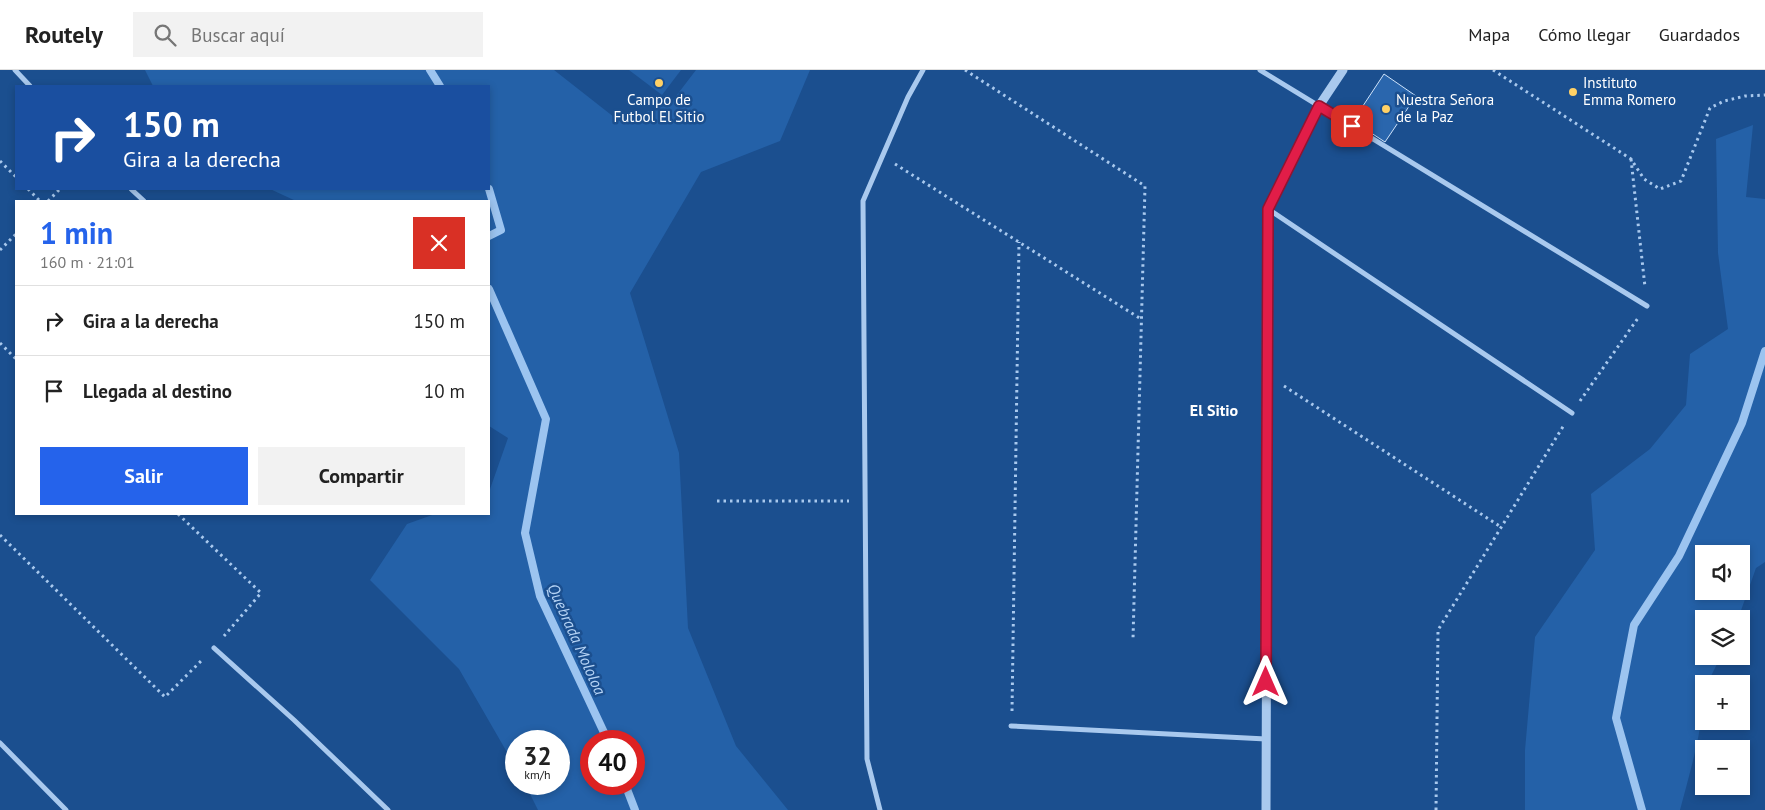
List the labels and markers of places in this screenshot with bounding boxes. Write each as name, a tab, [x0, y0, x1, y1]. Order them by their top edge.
place label: Instituto Emma Romero	[1583, 73, 1676, 109]
marker: Campo de Futbol El Sitio	[653, 77, 665, 89]
marker: Instituto Emma Romero	[1567, 86, 1579, 98]
place label: Campo de Futbol El Sitio	[613, 90, 705, 126]
place label: Nuestra Señora de la Paz	[1396, 90, 1494, 126]
marker: Nuestra Señora de la Paz	[1380, 103, 1392, 115]
pin	[1331, 105, 1373, 147]

